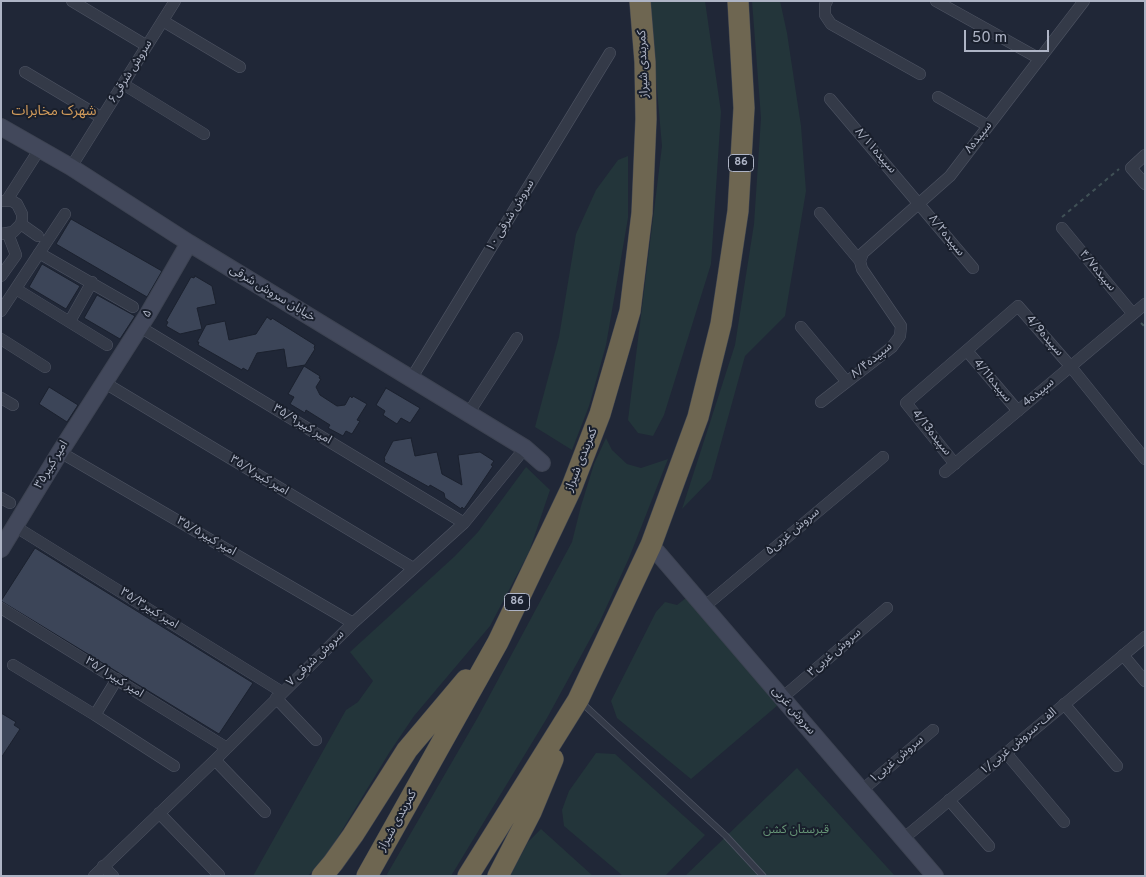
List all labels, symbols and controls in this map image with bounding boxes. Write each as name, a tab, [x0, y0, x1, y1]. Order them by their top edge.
scale bar	[966, 20, 1051, 52]
text: 50 m	[972, 29, 1007, 48]
street label: کمربندی شیراز	[636, 30, 652, 98]
street label: سروش شرقی۶	[106, 38, 156, 106]
district label: شهرک مخابرات	[11, 104, 97, 120]
street label: سپیده۸	[962, 119, 996, 157]
street label: سپیده۸/۱۱	[851, 125, 899, 177]
road number: 86	[728, 154, 754, 172]
street label: سروش شرقی ۱۰	[484, 177, 538, 255]
street label: سپیده۸/۲	[925, 212, 967, 260]
street label: سپیده۴/۷	[1076, 248, 1118, 294]
street label: خیابان سروش شرقی	[226, 263, 318, 325]
street label: ۵	[140, 307, 156, 321]
street label: 4/9سپیده	[1022, 312, 1066, 360]
street label: سپیده۸/۴	[848, 340, 896, 382]
street label: 4/11سپیده	[970, 356, 1014, 406]
street label: 4سپیده	[1020, 376, 1058, 410]
street label: امیر کبیر۳۵/۹	[270, 402, 334, 448]
street label: 4/13سپیده	[908, 407, 954, 459]
street label: کمربندی شیراز	[563, 426, 601, 494]
street label: امیر کبیر۳۵	[32, 438, 72, 492]
street label: امیر کبیر۳۵/۷	[227, 453, 291, 499]
street label: سروش غربی۵	[763, 505, 823, 559]
street label: امیر کبیر۳۵/۵	[174, 514, 238, 560]
street label: امیر کبیر۳۵/۳	[117, 585, 181, 633]
road number: 86	[504, 594, 530, 610]
street label: سروش غربی۳	[805, 626, 865, 680]
street label: سروش شرقی ۷	[284, 628, 348, 690]
street label: امیر کبیر۳۵/۱	[82, 654, 146, 702]
street label: سروش غربی	[768, 684, 818, 738]
street label: ۱/الف-سروش غربی	[978, 706, 1060, 778]
street label: سروش غربی۱	[867, 733, 927, 787]
street label: کمربندی شیراز	[375, 788, 421, 854]
park label: قبرستان کشن	[763, 824, 829, 838]

